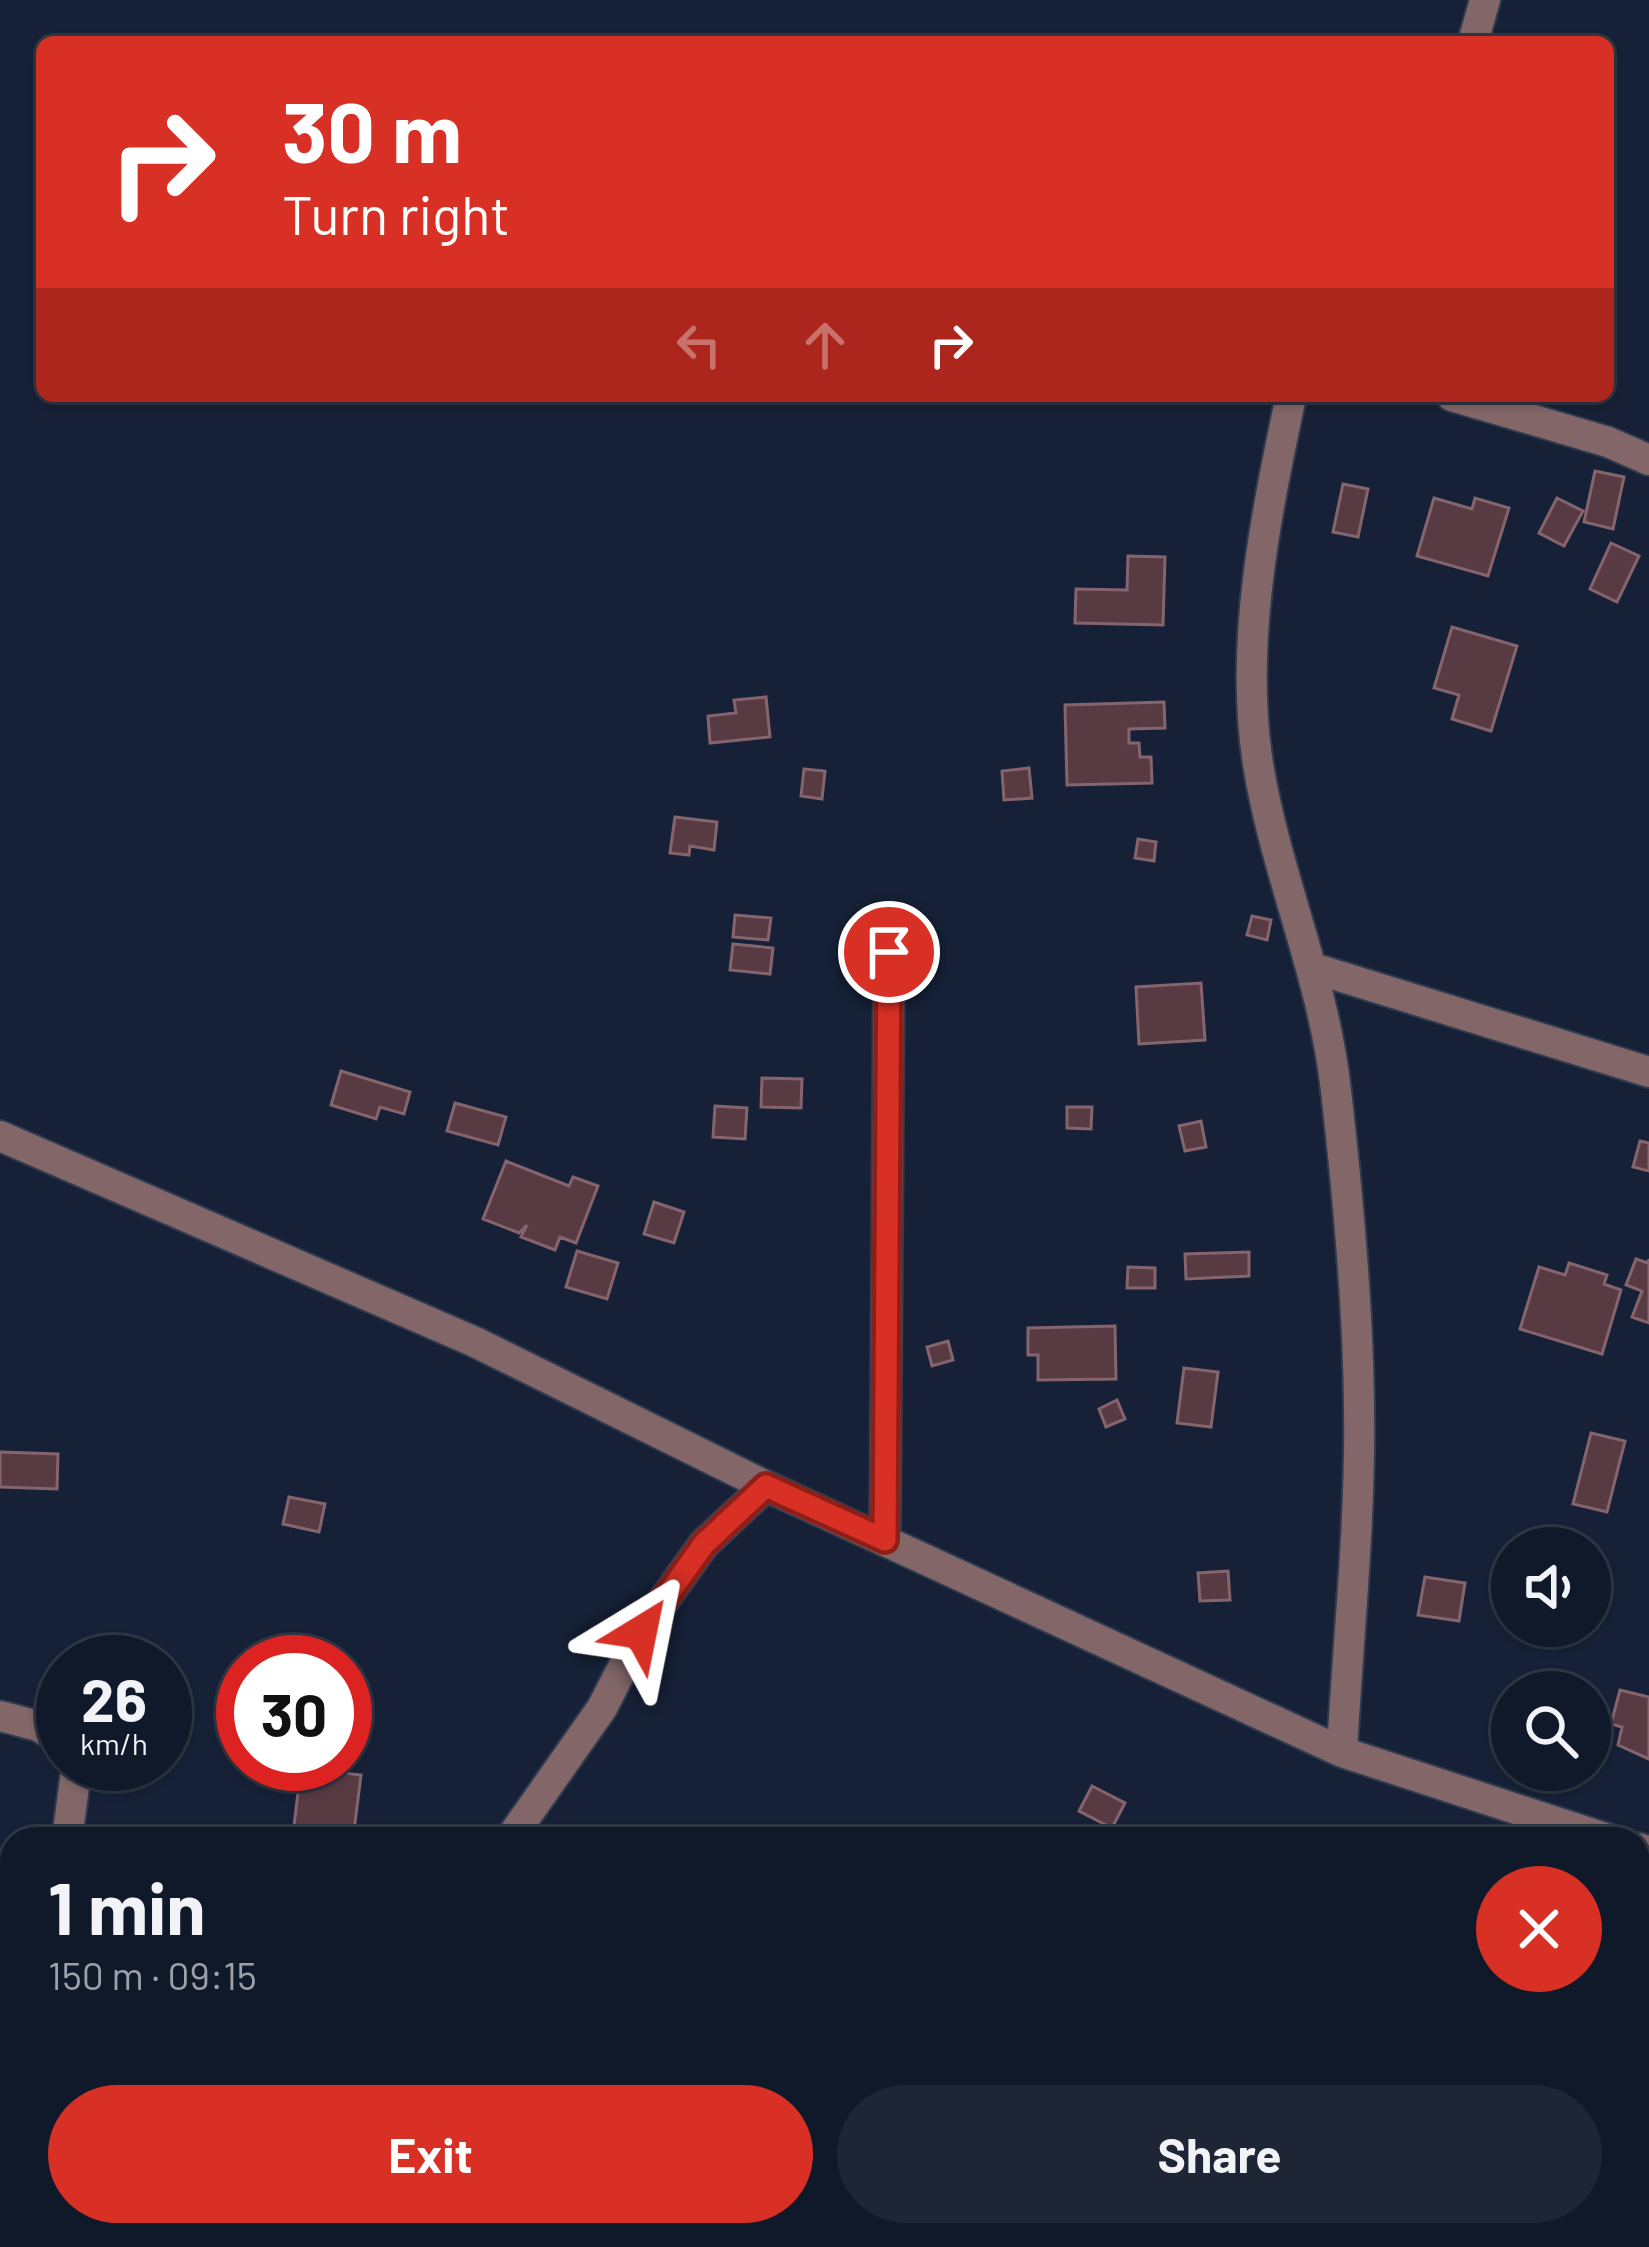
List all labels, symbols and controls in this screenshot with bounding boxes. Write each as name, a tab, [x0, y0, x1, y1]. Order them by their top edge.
text: 30 m	[282, 79, 462, 180]
icon: right	[84, 84, 240, 240]
text: Turn right	[282, 181, 510, 246]
icon: left	[666, 312, 732, 378]
icon: ahead	[792, 312, 858, 378]
icon: right	[918, 312, 984, 378]
pin	[838, 901, 940, 1003]
icon: arrive	[856, 919, 922, 985]
map controls	[1491, 1527, 1611, 1791]
button: sound	[1491, 1527, 1611, 1647]
position arrow	[578, 1569, 704, 1695]
speed limit sign: 30	[216, 1635, 372, 1791]
text: 26	[81, 1662, 147, 1734]
button: search	[1491, 1671, 1611, 1791]
text: km/h	[80, 1725, 148, 1761]
text: 1 min	[48, 1863, 206, 1949]
button: close	[1476, 1866, 1602, 1992]
text: 150 m · 09:15	[48, 1951, 257, 1998]
button: Exit	[48, 2085, 813, 2223]
button: Share	[837, 2085, 1602, 2223]

